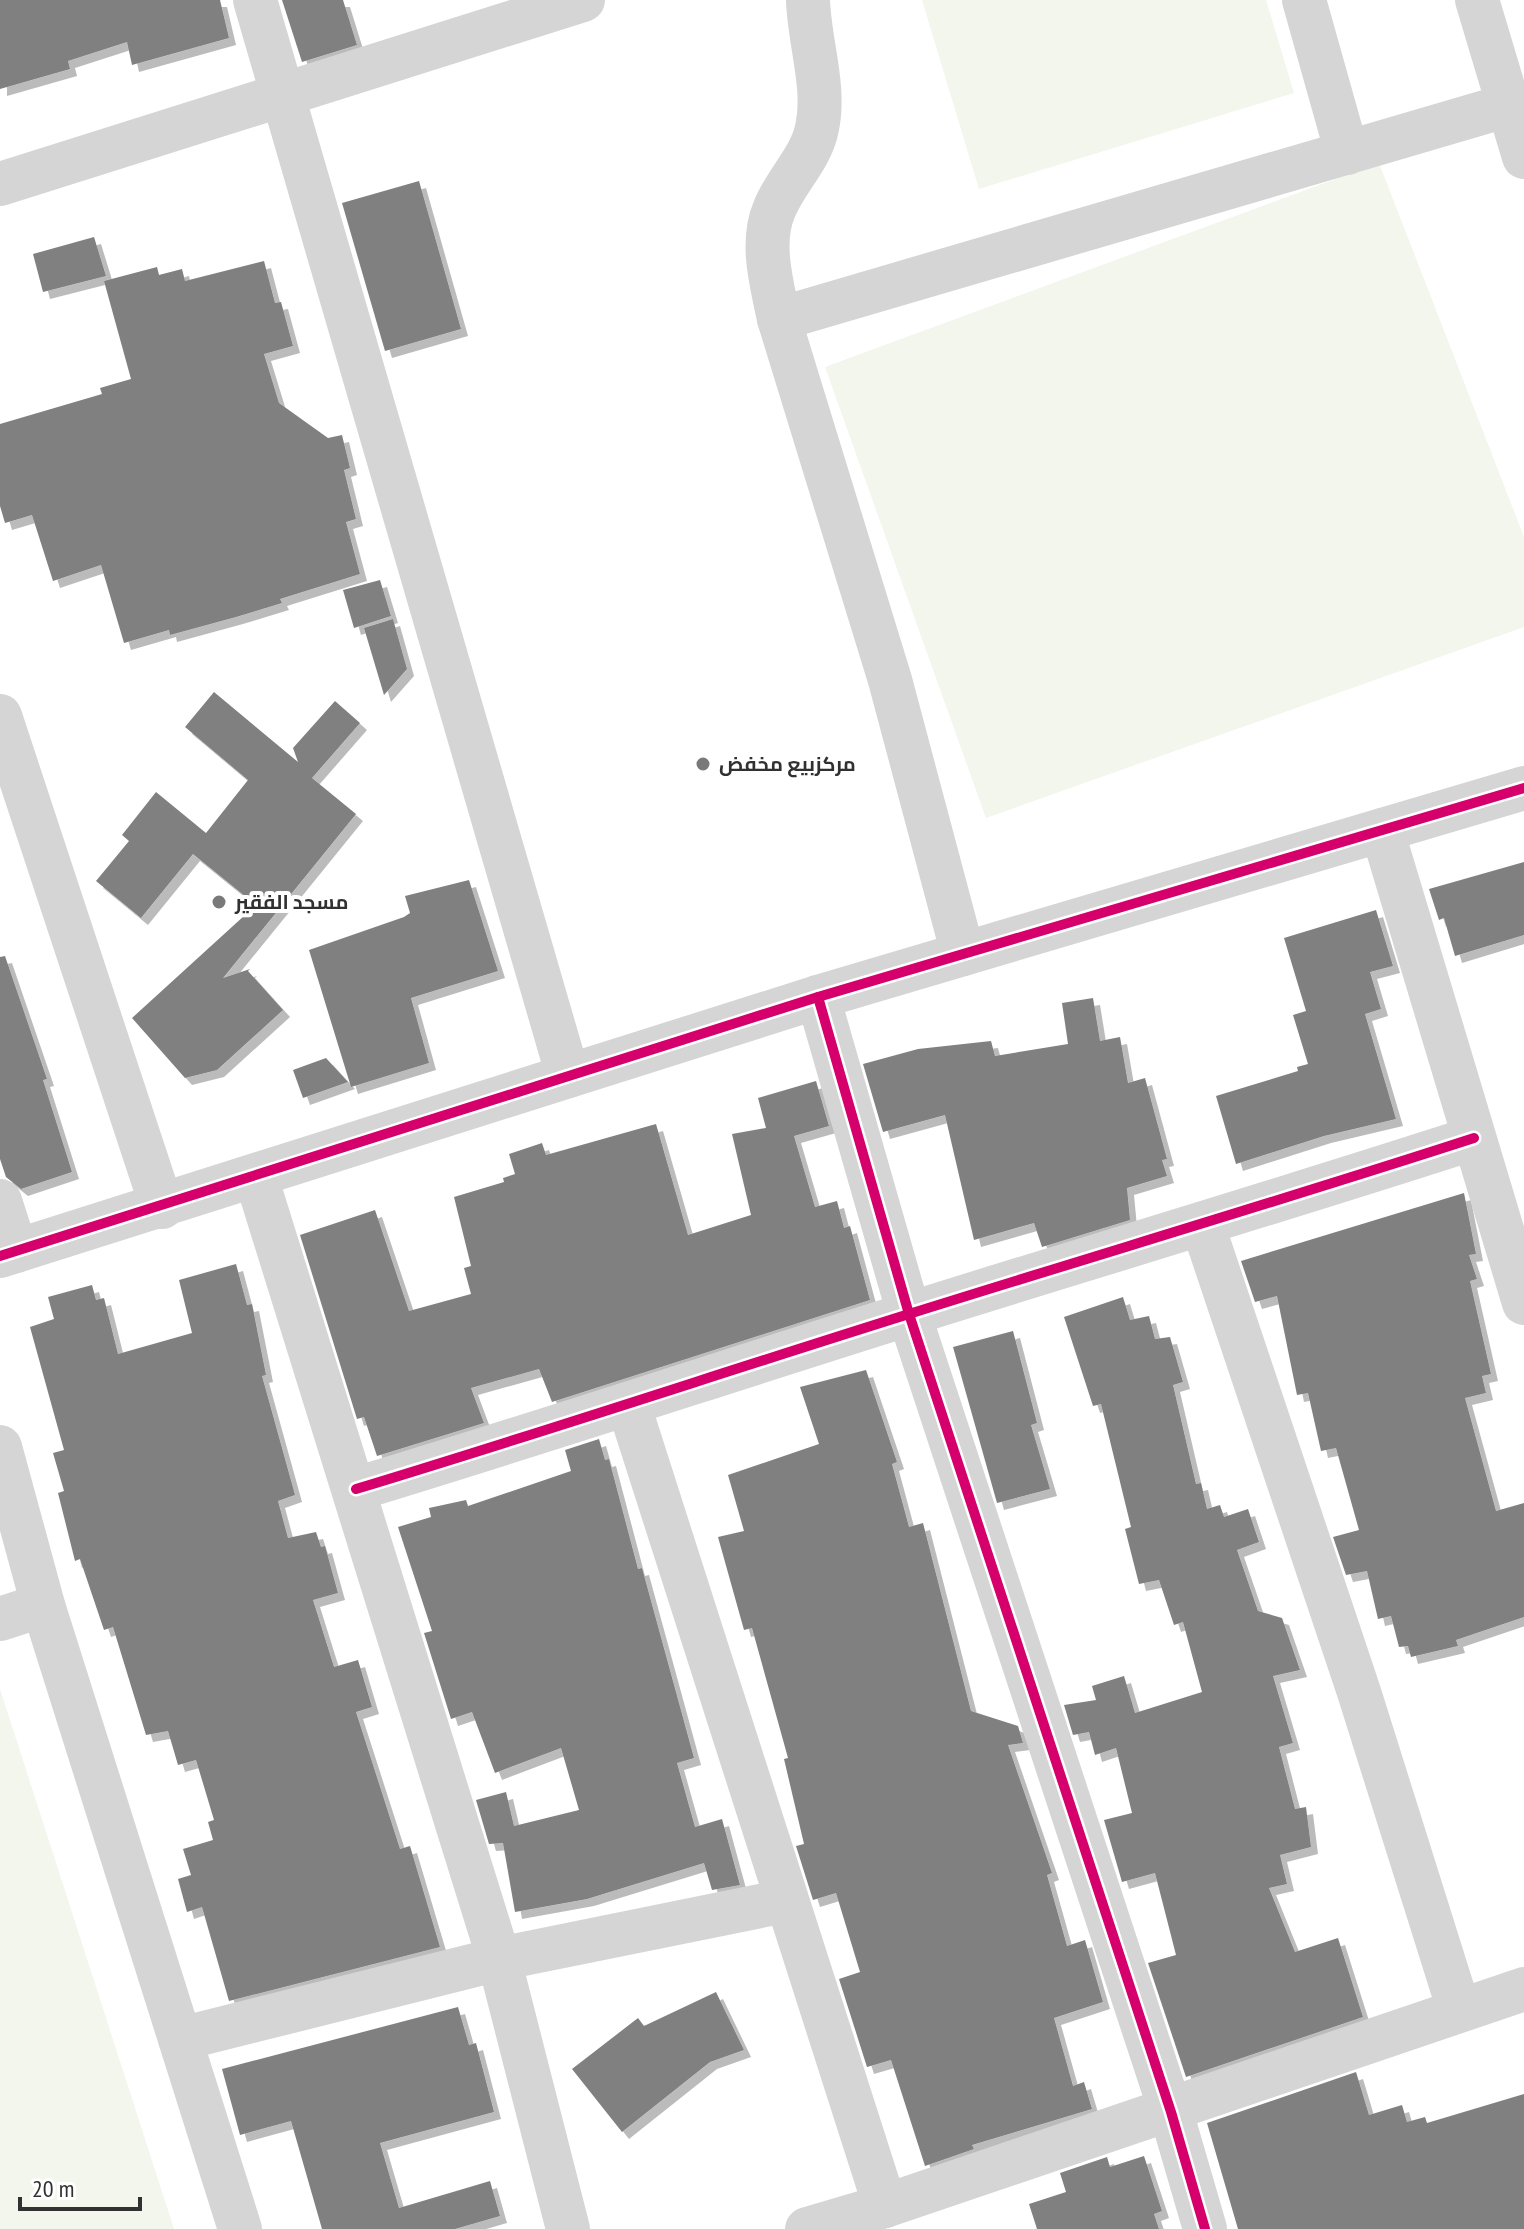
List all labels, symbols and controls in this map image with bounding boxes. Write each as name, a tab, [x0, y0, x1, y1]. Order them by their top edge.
place label: مركزبيع مخفض	[719, 751, 856, 778]
marker: مركزبيع مخفض	[694, 755, 712, 773]
place label: مسجد الفقير	[234, 889, 348, 915]
marker: مسجد الفقير	[210, 893, 228, 911]
scale bar	[20, 2161, 140, 2211]
text: 20 m	[32, 2173, 74, 2204]

